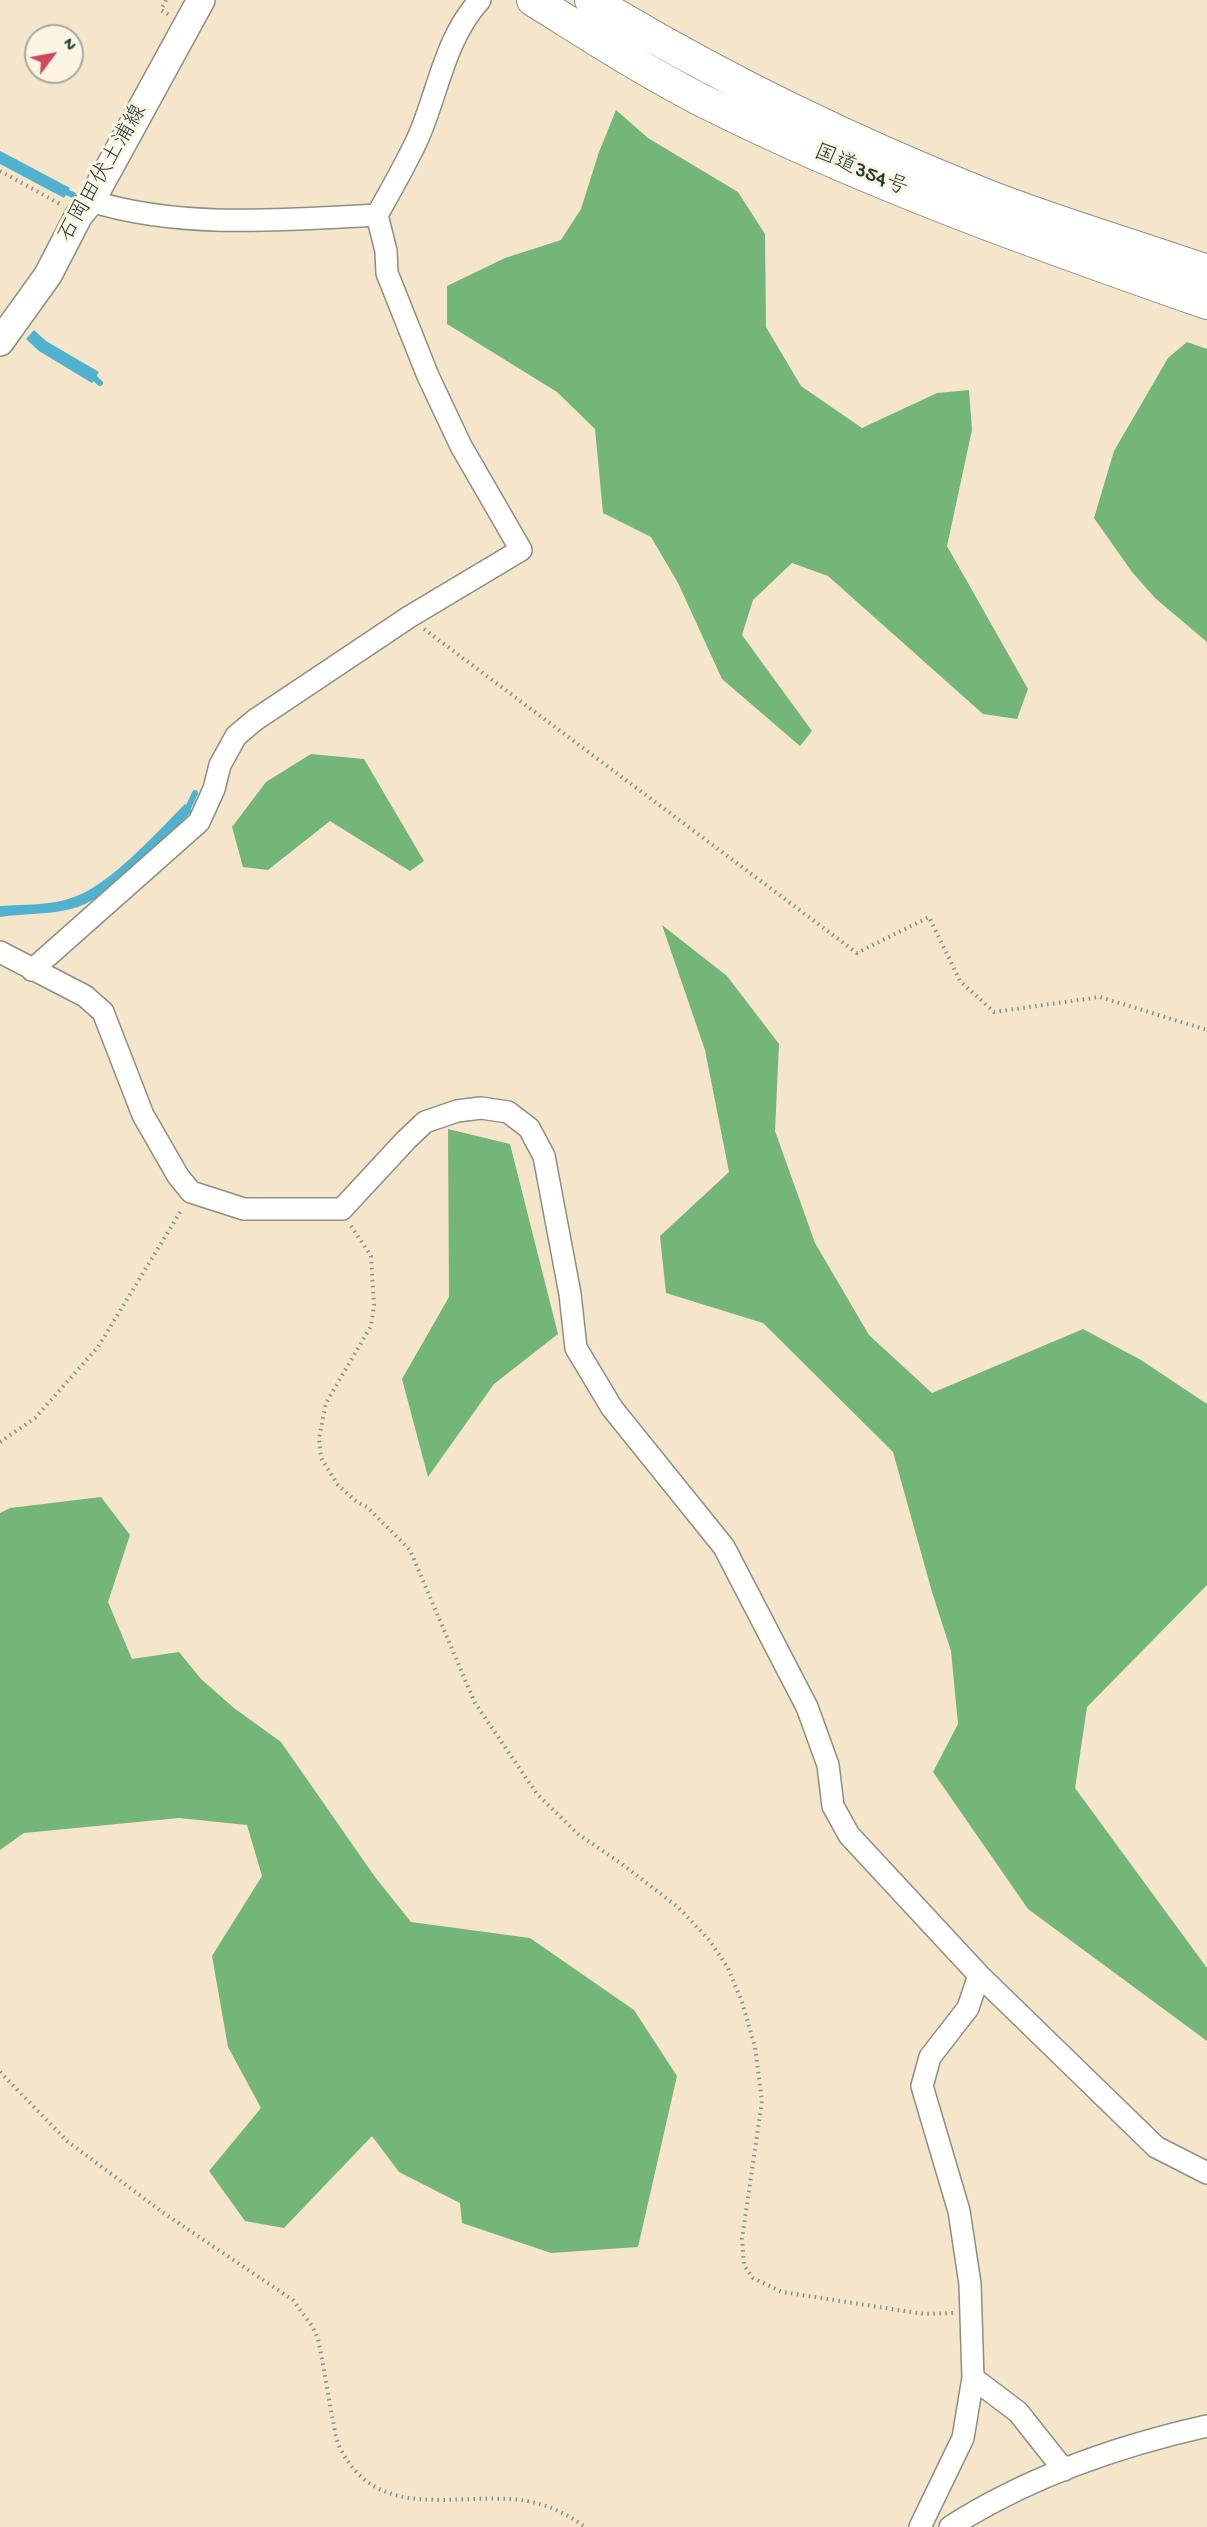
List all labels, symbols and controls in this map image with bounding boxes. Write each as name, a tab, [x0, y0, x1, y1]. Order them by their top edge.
north arrow	[24, 24, 84, 84]
text: N	[57, 36, 79, 55]
street label: 石岡田伏土浦線	[54, 101, 154, 247]
street label: 国道354号	[809, 140, 911, 204]

